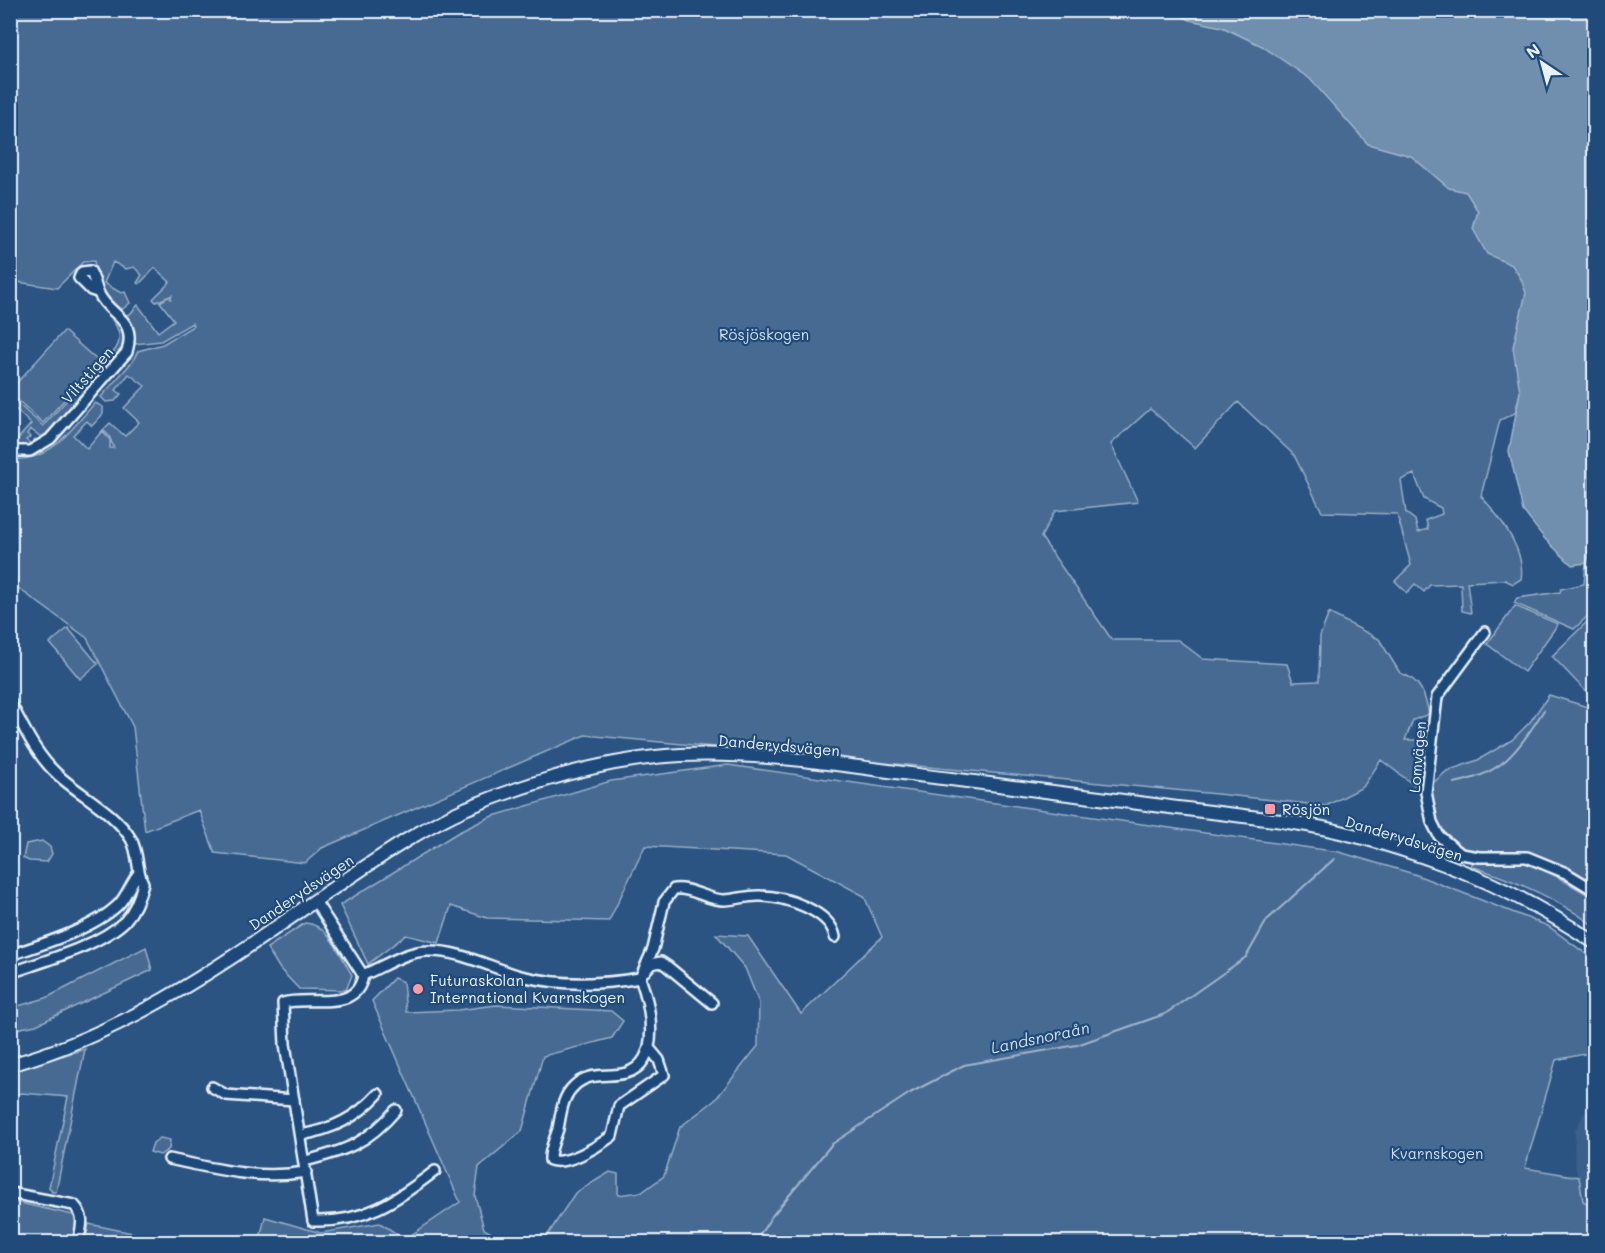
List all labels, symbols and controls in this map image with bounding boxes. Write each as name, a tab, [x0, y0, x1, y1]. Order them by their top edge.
north arrow	[1512, 33, 1572, 93]
text: N	[1522, 38, 1544, 63]
park label: Rösjöskogen	[719, 324, 809, 344]
street label: Viltstigen	[57, 342, 117, 408]
street label: Lomvägen	[1404, 720, 1430, 794]
street label: Danderydsvägen	[717, 730, 841, 760]
place label: Rösjön	[1282, 799, 1330, 819]
marker: Rösjön	[1263, 802, 1277, 816]
street label: Danderydsvägen	[1343, 811, 1465, 865]
street label: Danderydsvägen	[245, 850, 357, 934]
place label: Futuraskolan International Kvarnskogen	[430, 970, 625, 1007]
marker: Futuraskolan International Kvarnskogen	[411, 982, 425, 996]
water label: Landsnoraån	[989, 1016, 1091, 1058]
park label: Kvarnskogen	[1391, 1143, 1483, 1163]

